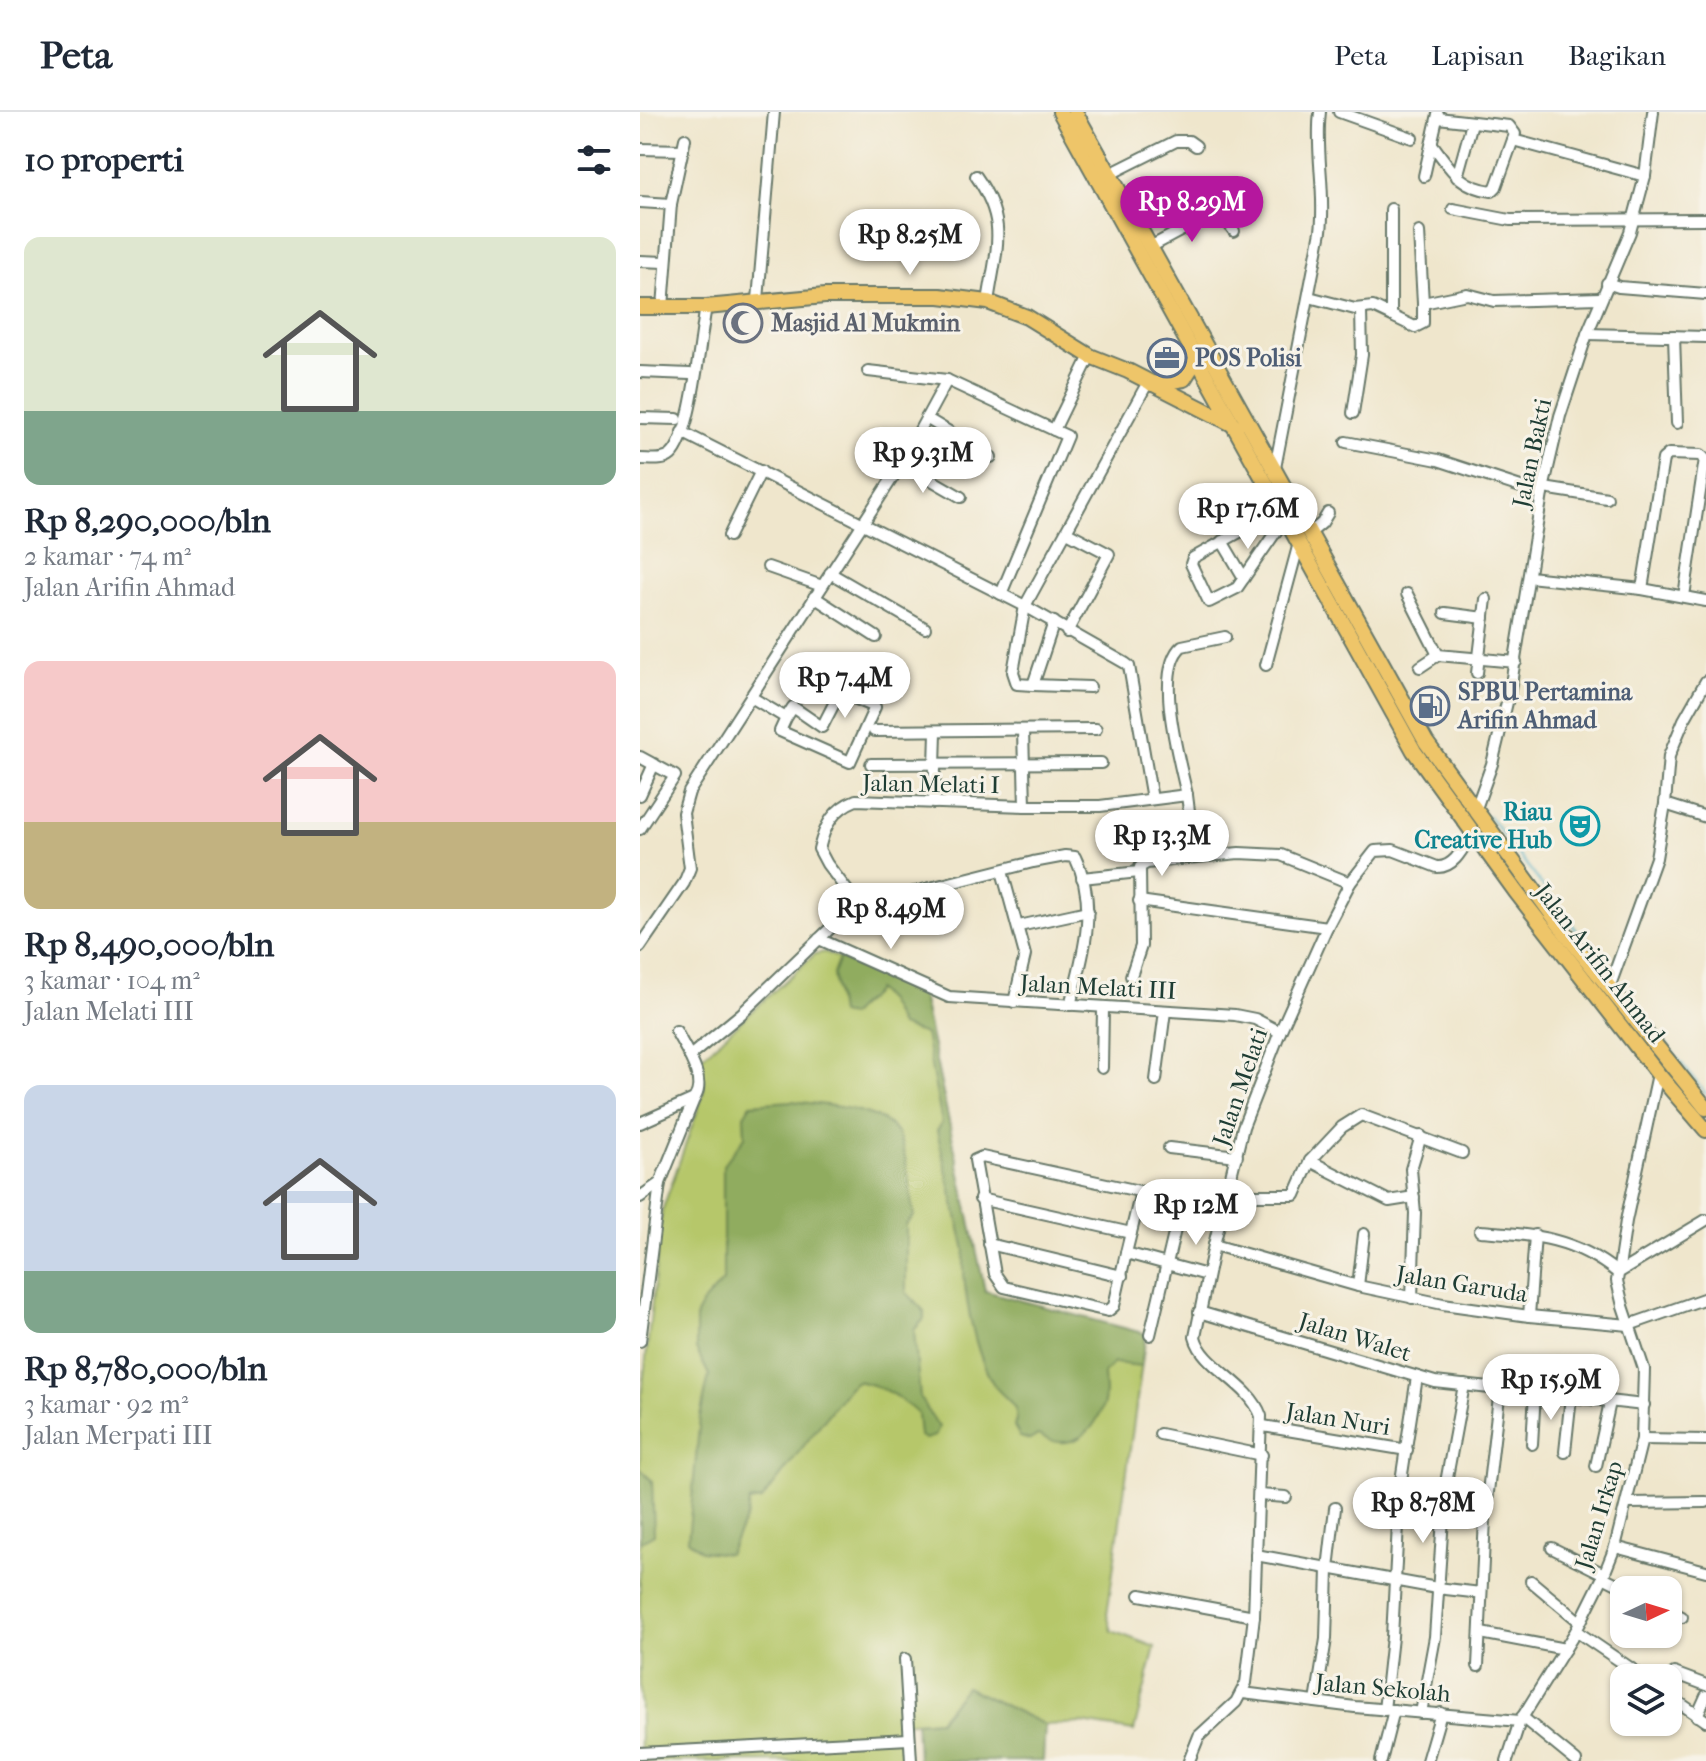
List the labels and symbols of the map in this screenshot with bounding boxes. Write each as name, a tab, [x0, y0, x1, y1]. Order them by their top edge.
pin: Rp 8.29M	[1109, 176, 1275, 244]
pin: Rp 8.25M	[827, 209, 993, 277]
mosque icon: Masjid Al Mukmin	[722, 302, 764, 344]
place label: Masjid Al Mukmin	[771, 309, 961, 337]
office icon: POS Polisi	[1146, 337, 1188, 379]
place label: POS Polisi	[1195, 344, 1303, 372]
street label: Jalan Bakti	[1506, 396, 1557, 512]
pin: Rp 9.31M	[840, 427, 1006, 495]
pin: Rp 17.6M	[1165, 483, 1331, 551]
pin: Rp 7.4M	[771, 652, 919, 720]
place label: SPBU Pertamina Arifin Ahmad	[1456, 678, 1633, 734]
fuel station icon: SPBU Pertamina Arifin Ahmad	[1409, 685, 1451, 727]
street label: Jalan Melati I	[860, 769, 1000, 799]
place label: Riau Creative Hub	[1414, 798, 1552, 854]
theatre icon: Riau Creative Hub	[1559, 805, 1601, 847]
pin: Rp 13.3M	[1079, 810, 1245, 878]
street label: Jalan Arifin Ahmad	[1528, 876, 1672, 1049]
pin: Rp 8.49M	[808, 883, 974, 951]
street label: Jalan Melati III	[1017, 969, 1177, 1005]
street label: Jalan Melati	[1206, 1024, 1273, 1152]
pin: Rp 12M	[1131, 1179, 1261, 1247]
street label: Jalan Garuda	[1392, 1259, 1530, 1308]
street label: Jalan Walet	[1293, 1306, 1415, 1368]
pin: Rp 15.9M	[1468, 1354, 1634, 1422]
street label: Jalan Nuri	[1282, 1397, 1392, 1441]
street label: Jalan Irkap	[1569, 1457, 1629, 1575]
pin: Rp 8.78M	[1340, 1477, 1506, 1545]
north arrow	[1610, 1576, 1682, 1648]
street label: Jalan Sekolah	[1312, 1668, 1452, 1708]

